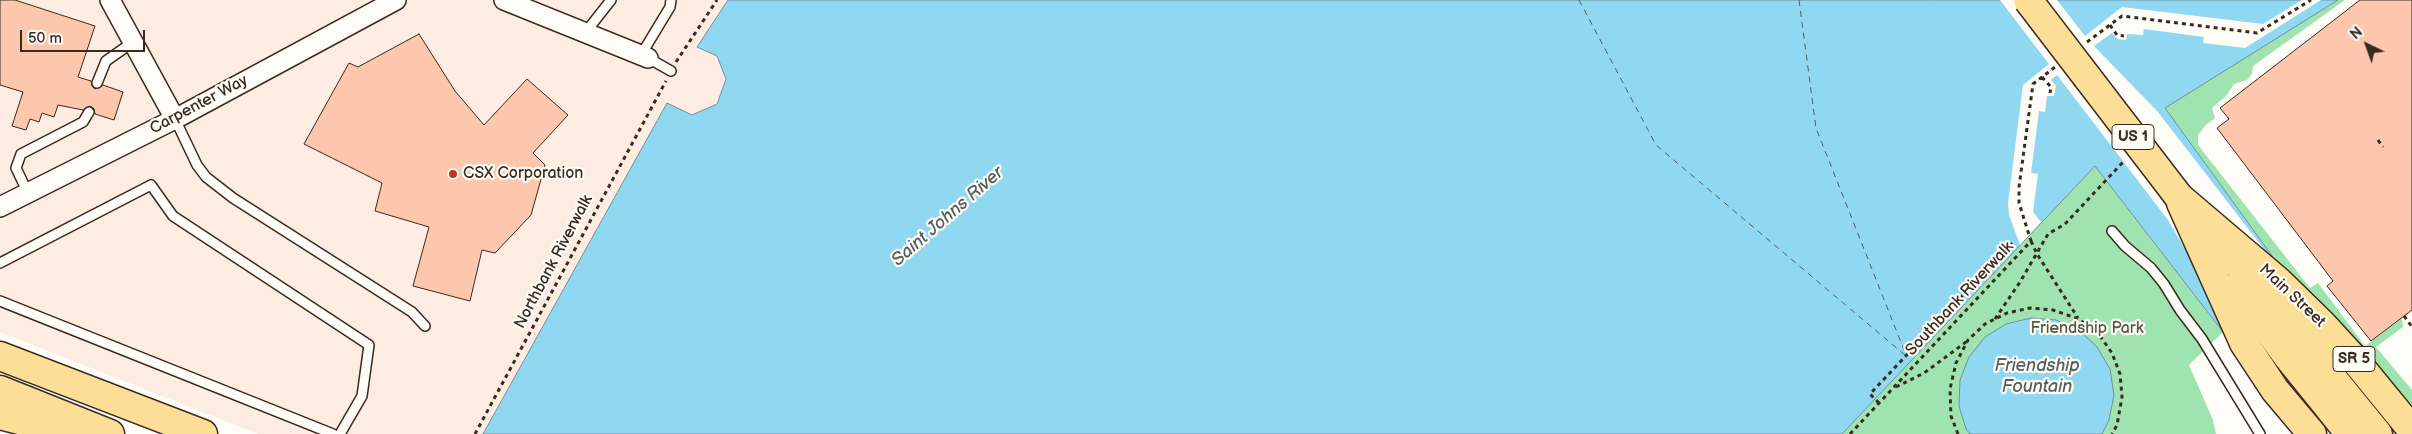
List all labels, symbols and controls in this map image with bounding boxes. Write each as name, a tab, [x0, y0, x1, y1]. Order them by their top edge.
scale bar	[22, 20, 148, 52]
north arrow	[2342, 20, 2392, 70]
text: N	[2347, 24, 2366, 43]
text: 50 m	[28, 29, 62, 48]
street label: Carpenter Way	[147, 71, 251, 139]
road number: US 1	[2112, 124, 2154, 150]
water label: Saint Johns River	[888, 163, 1008, 271]
place label: CSX Corporation	[463, 164, 583, 184]
marker: CSX Corporation	[447, 168, 459, 180]
street label: Northbank Riverwalk	[511, 192, 597, 332]
street label: Southbank Riverwalk	[1902, 238, 2018, 360]
street label: Main Street	[2255, 260, 2329, 332]
park label: Friendship Park	[2031, 319, 2143, 339]
road number: SR 5	[2333, 346, 2375, 372]
water label: Friendship Fountain	[1994, 355, 2080, 398]

